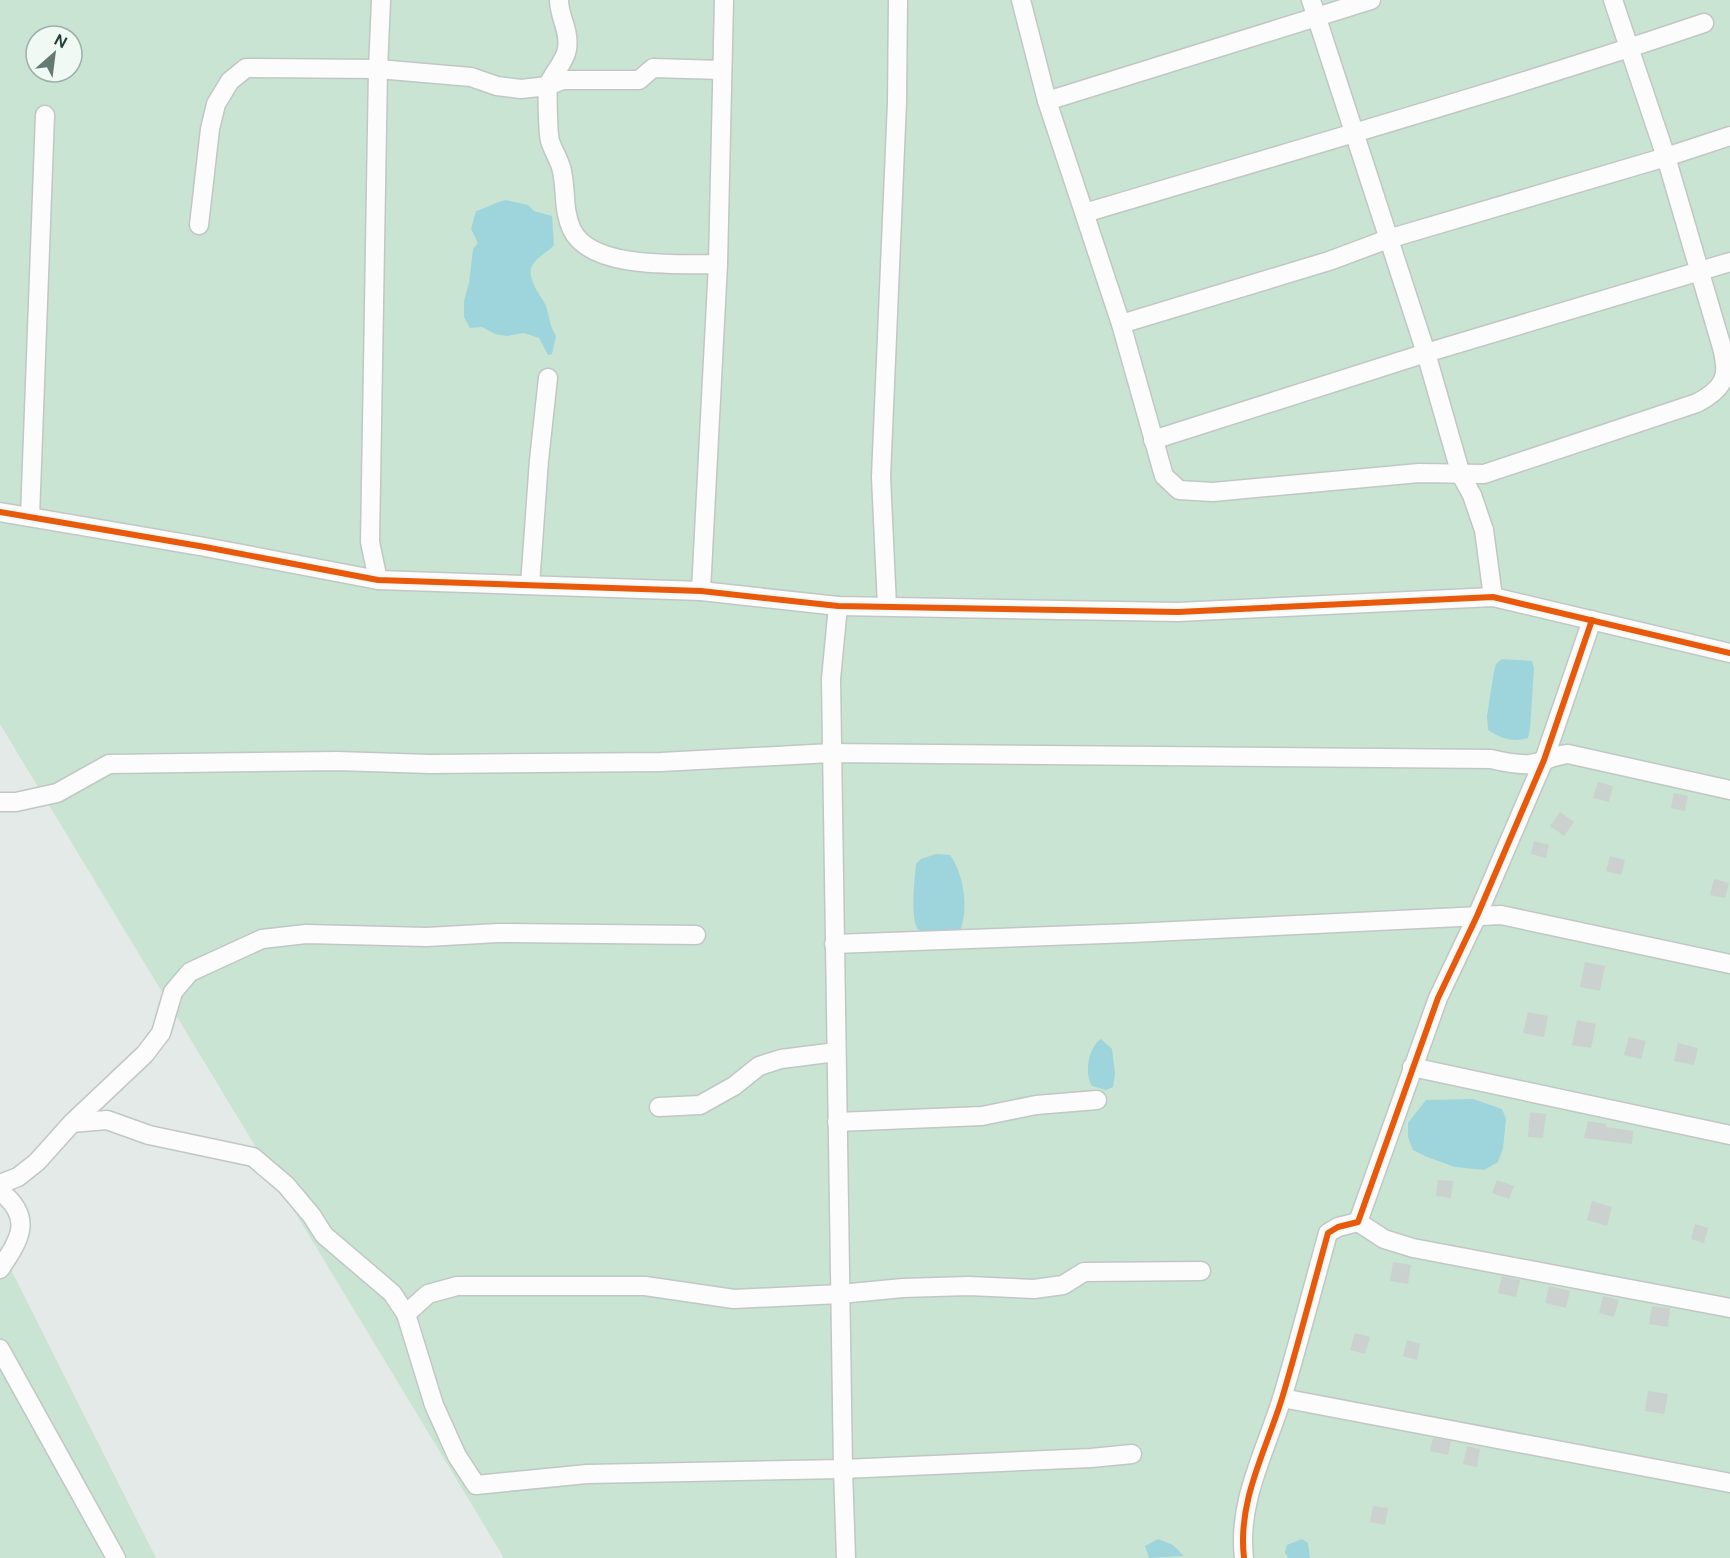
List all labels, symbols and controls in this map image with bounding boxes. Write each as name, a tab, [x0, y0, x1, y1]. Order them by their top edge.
north arrow	[24, 24, 84, 84]
text: N	[51, 29, 71, 53]

